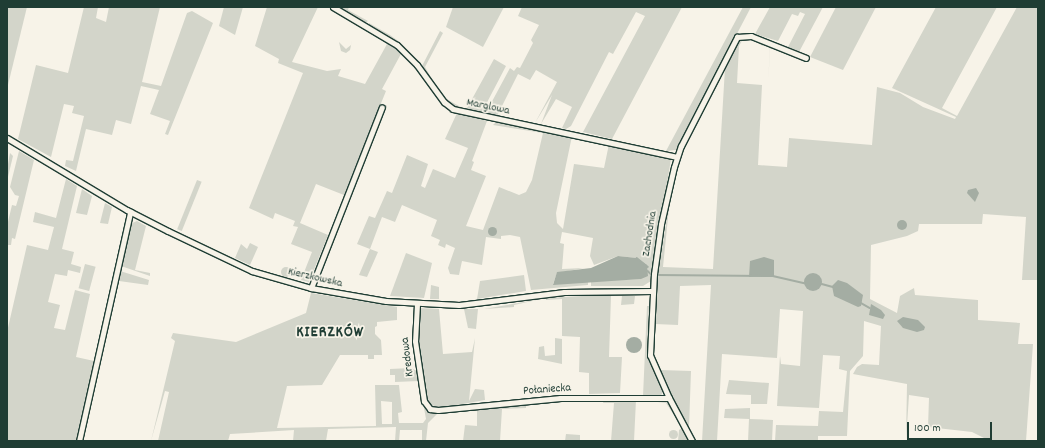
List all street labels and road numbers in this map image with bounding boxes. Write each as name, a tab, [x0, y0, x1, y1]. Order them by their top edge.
street label: Marglowa	[465, 95, 511, 119]
street label: Zachodnia	[639, 210, 661, 258]
street label: Kierzkowska	[286, 265, 344, 291]
street label: Kredowa	[398, 336, 418, 378]
street label: Połaniecka	[523, 381, 571, 399]

